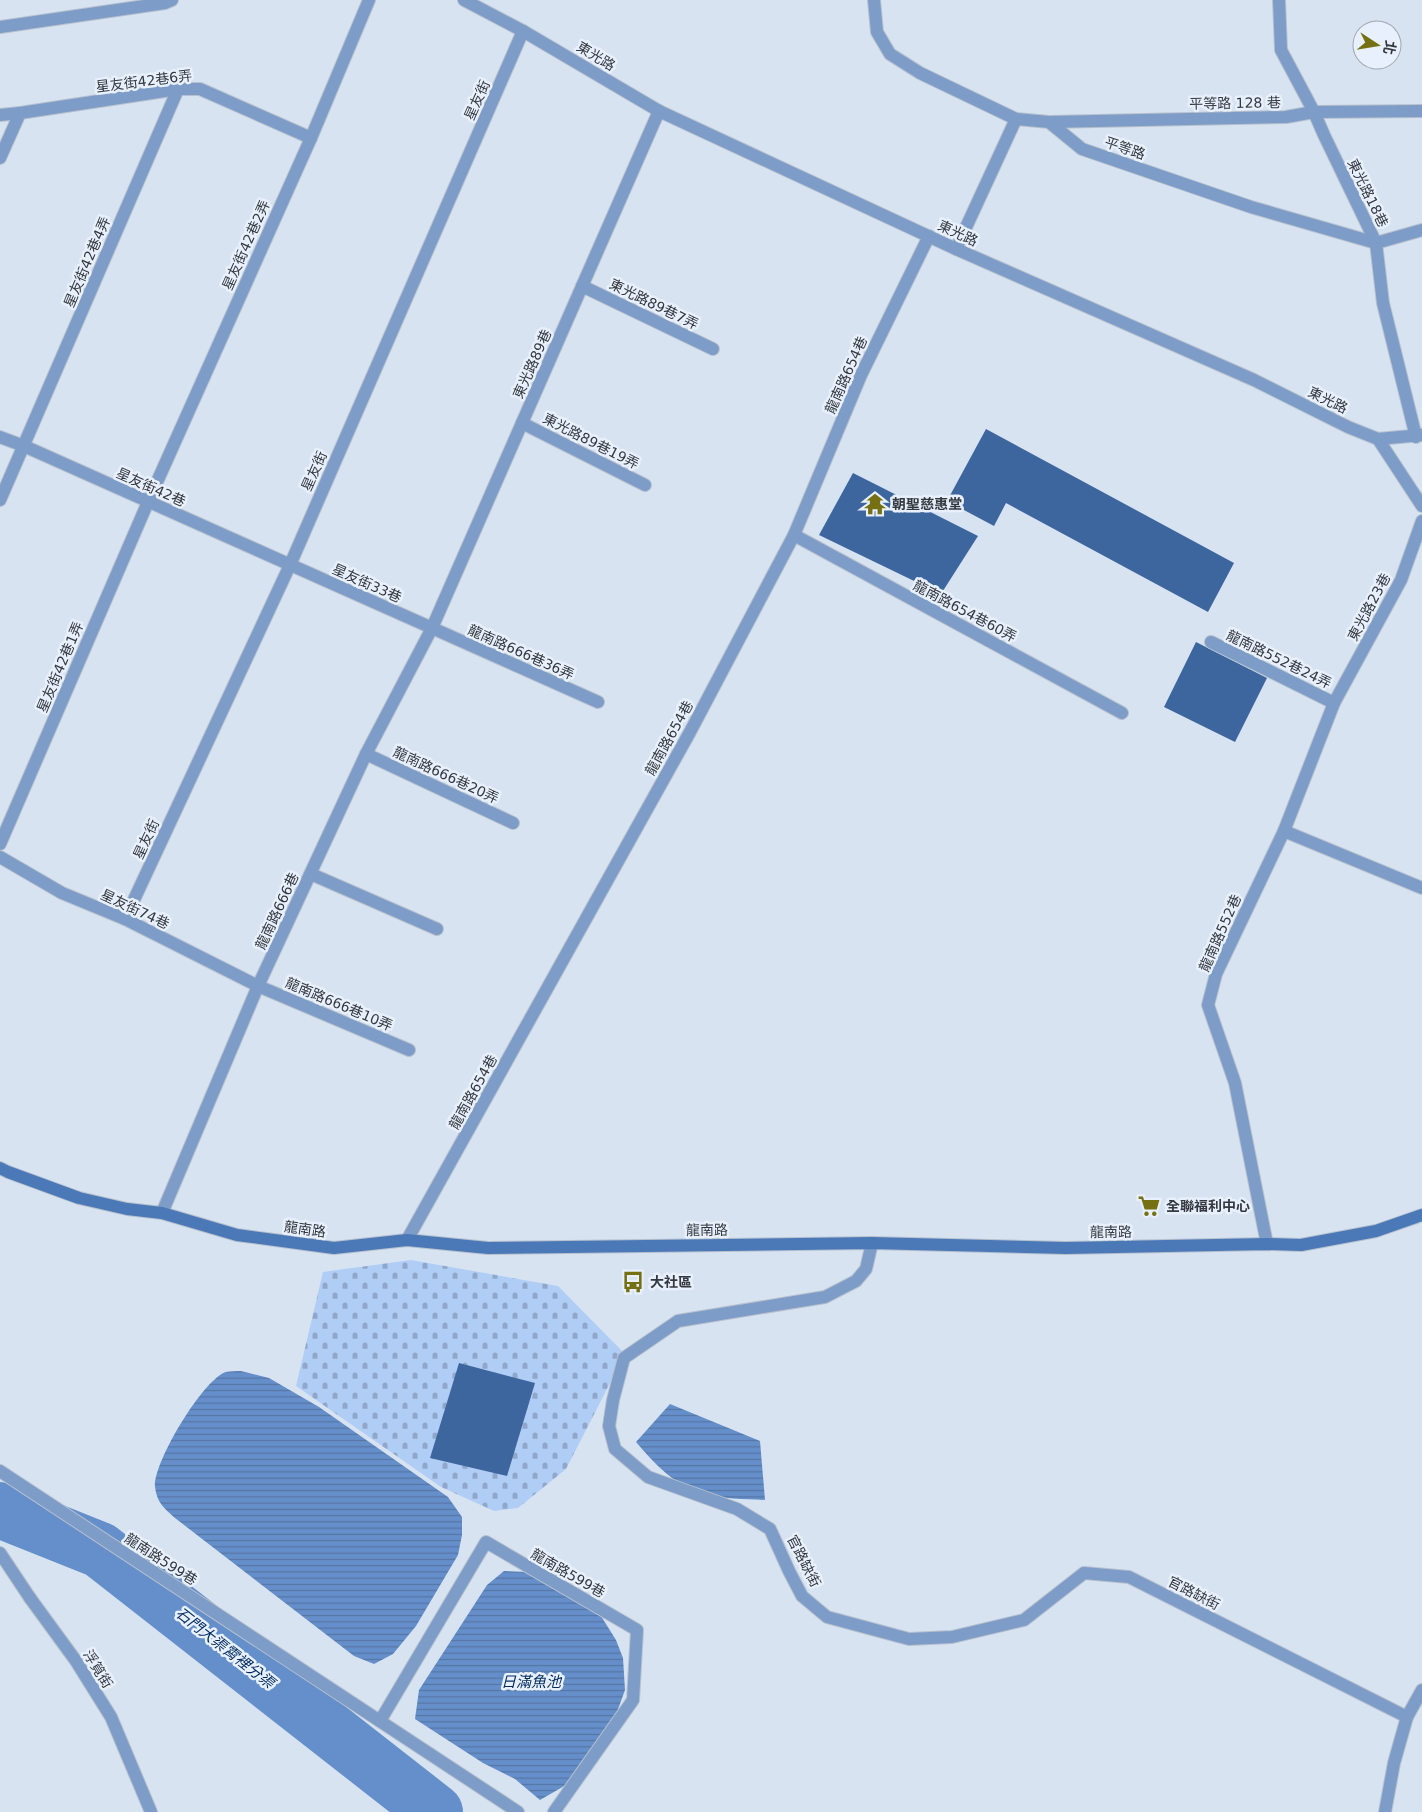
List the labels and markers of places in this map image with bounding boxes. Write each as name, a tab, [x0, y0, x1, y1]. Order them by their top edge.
temple icon: 朝聖慈惠堂	[862, 491, 888, 517]
place label: 朝聖慈惠堂	[892, 496, 962, 512]
supermarket icon: 全聯福利中心	[1136, 1193, 1162, 1219]
place label: 全聯福利中心	[1166, 1198, 1250, 1214]
bus stop icon: 大社區	[620, 1269, 646, 1295]
place label: 大社區	[650, 1274, 692, 1290]

